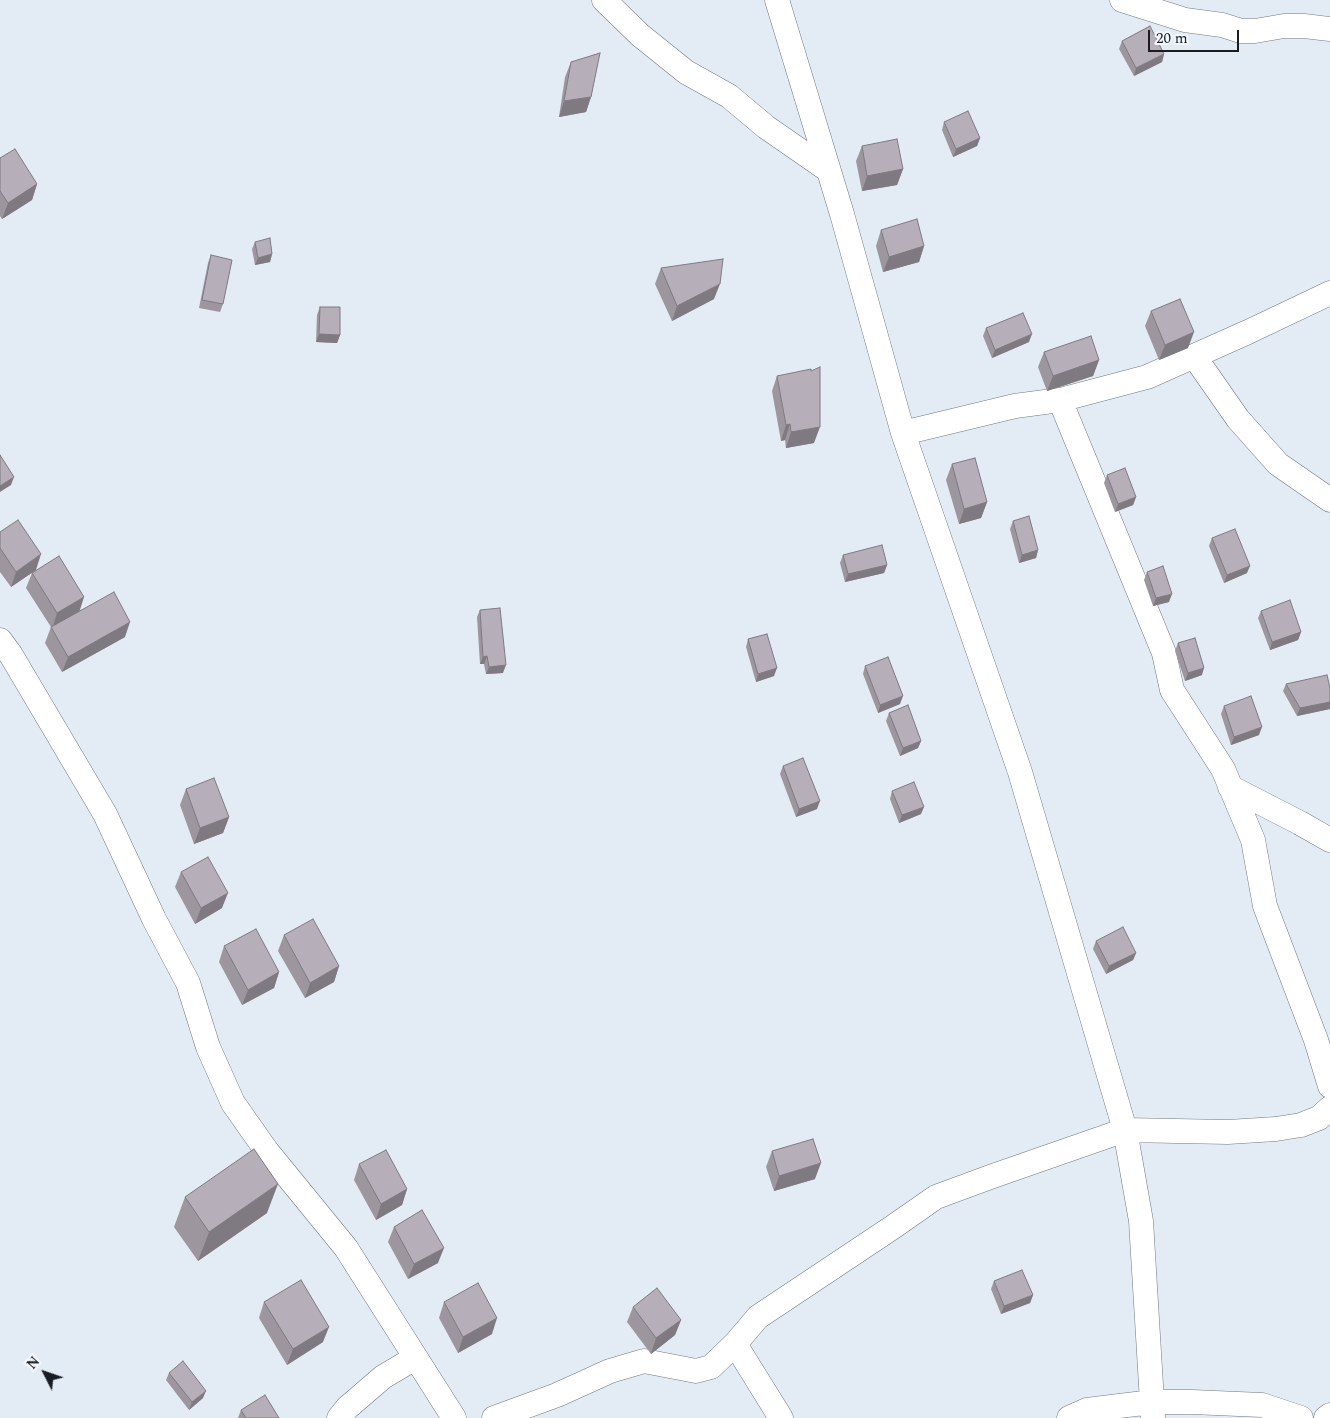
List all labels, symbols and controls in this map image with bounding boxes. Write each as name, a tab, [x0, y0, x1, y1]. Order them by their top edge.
scale bar	[1150, 20, 1241, 52]
text: 20 m	[1156, 27, 1188, 50]
north arrow	[20, 1348, 70, 1398]
text: N	[22, 1352, 45, 1374]

